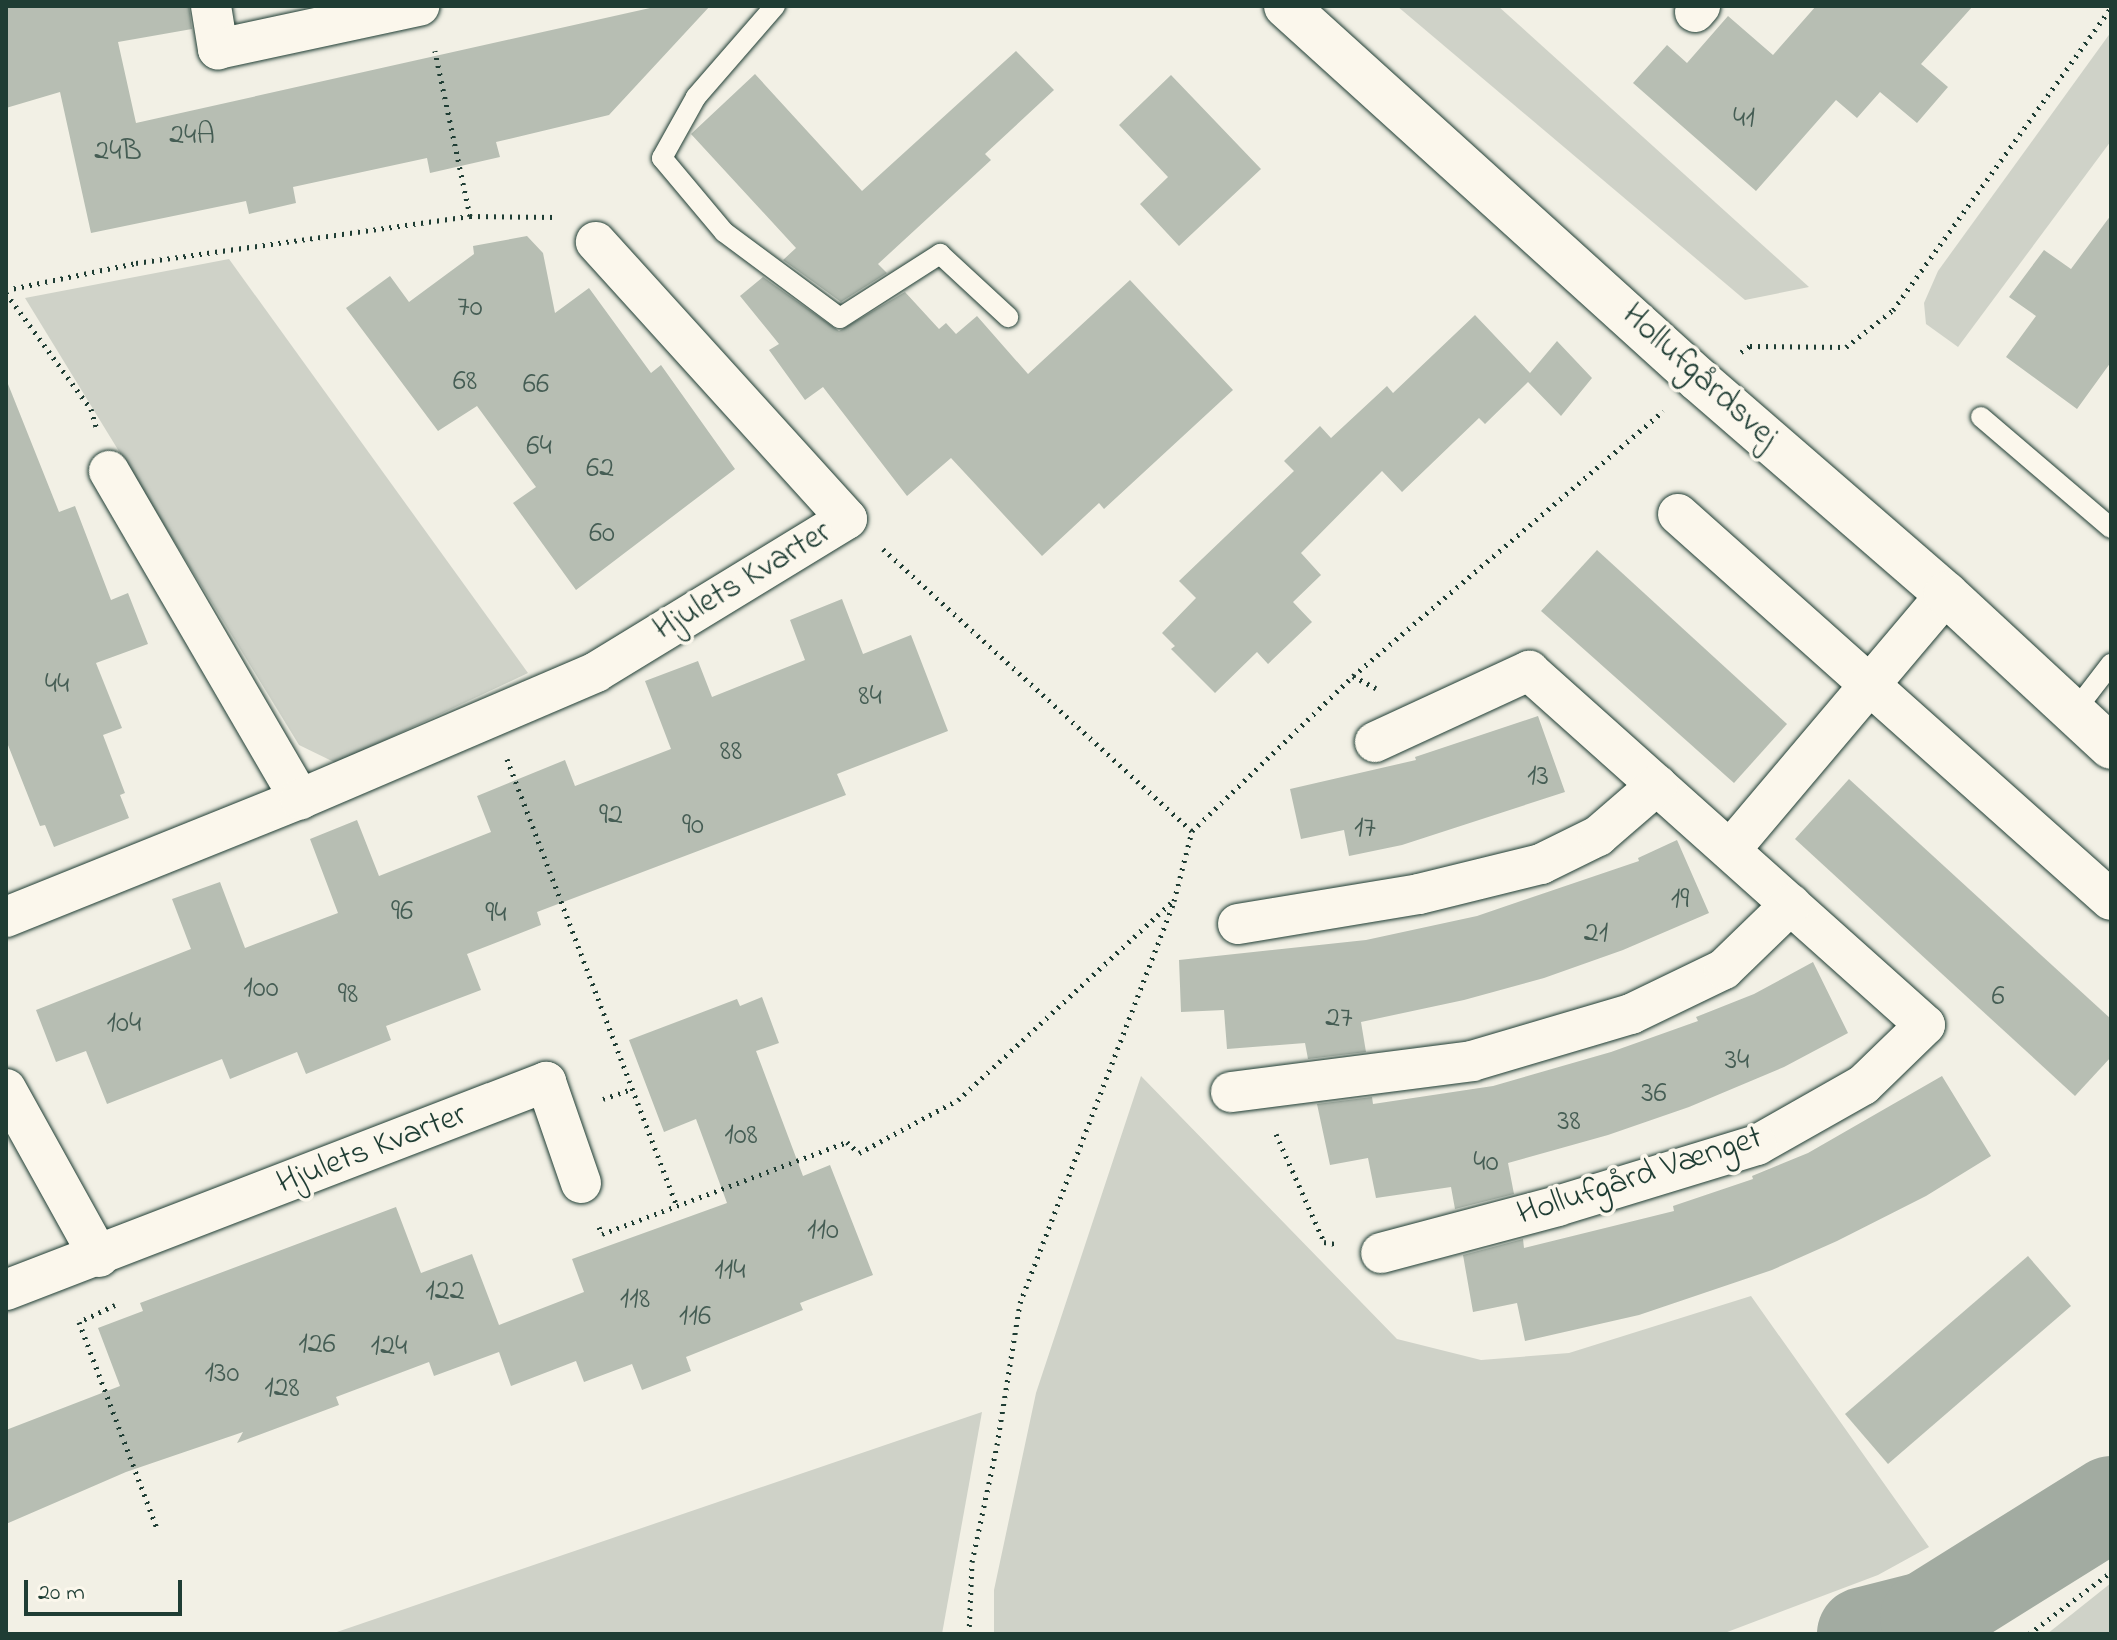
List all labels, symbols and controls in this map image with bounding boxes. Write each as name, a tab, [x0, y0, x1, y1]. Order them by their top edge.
house number: 41	[1733, 101, 1755, 137]
house number: 24A	[169, 118, 215, 154]
house number: 24B	[94, 134, 142, 170]
house number: 70	[457, 290, 483, 326]
street label: Hollufgårdsvej	[1612, 296, 1786, 458]
house number: 68	[453, 364, 477, 400]
house number: 66	[523, 367, 549, 403]
house number: 64	[526, 429, 552, 465]
house number: 62	[586, 451, 614, 487]
street label: Hjulets Kvarter	[647, 513, 839, 651]
house number: 60	[589, 516, 615, 552]
house number: 44	[45, 667, 69, 703]
house number: 84	[858, 679, 882, 715]
house number: 88	[720, 734, 742, 770]
house number: 13	[1527, 759, 1549, 795]
house number: 92	[599, 798, 623, 834]
house number: 90	[682, 808, 704, 844]
house number: 17	[1354, 811, 1376, 847]
house number: 19	[1671, 882, 1689, 918]
house number: 96	[391, 894, 413, 930]
house number: 94	[485, 896, 507, 932]
house number: 21	[1584, 916, 1608, 952]
house number: 100	[243, 971, 279, 1007]
house number: 98	[338, 977, 358, 1013]
house number: 6	[1991, 979, 2005, 1015]
house number: 27	[1325, 1001, 1353, 1037]
house number: 104	[107, 1006, 141, 1042]
house number: 34	[1725, 1043, 1749, 1079]
house number: 36	[1641, 1076, 1667, 1112]
street label: Hjulets Kvarter	[271, 1095, 473, 1205]
house number: 38	[1557, 1104, 1581, 1140]
house number: 108	[724, 1118, 758, 1154]
street label: Hollufgård Vænget	[1512, 1118, 1768, 1236]
house number: 40	[1473, 1145, 1499, 1181]
house number: 110	[807, 1213, 839, 1249]
house number: 114	[714, 1253, 746, 1289]
house number: 122	[425, 1274, 465, 1310]
house number: 118	[620, 1282, 650, 1318]
house number: 116	[679, 1299, 711, 1335]
house number: 126	[298, 1327, 336, 1363]
house number: 124	[371, 1329, 407, 1365]
house number: 130	[205, 1356, 239, 1392]
house number: 128	[264, 1371, 300, 1407]
scale bar	[28, 1564, 186, 1614]
text: 20 m	[38, 1576, 85, 1611]

